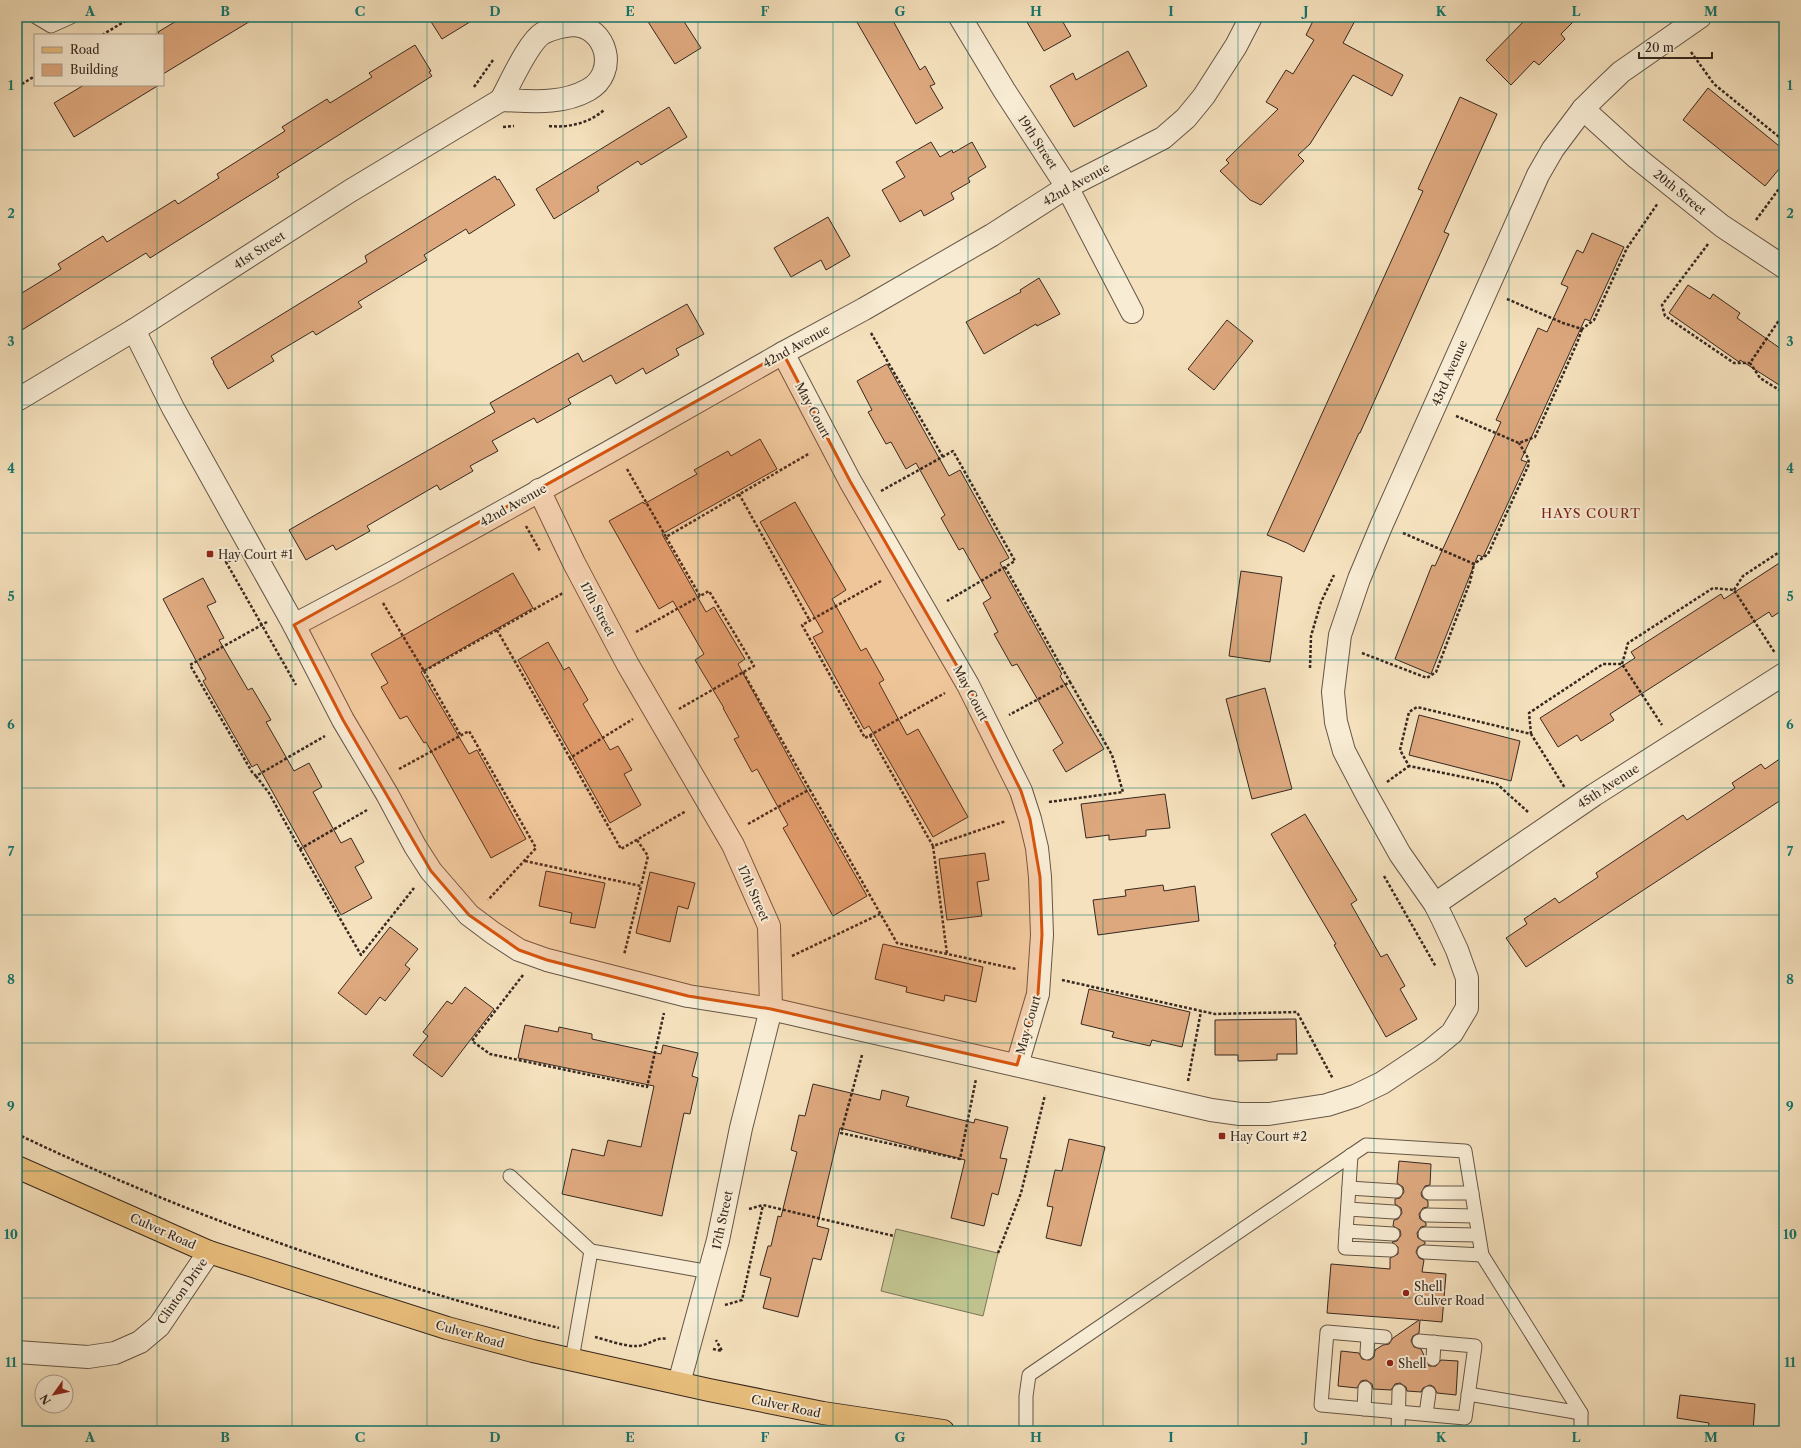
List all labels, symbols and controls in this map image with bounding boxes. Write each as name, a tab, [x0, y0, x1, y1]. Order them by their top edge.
text: A	[84, 3, 96, 19]
text: B	[220, 3, 230, 19]
text: C	[355, 3, 365, 19]
text: D	[489, 3, 501, 19]
text: E	[625, 3, 635, 19]
text: F	[761, 3, 770, 19]
text: G	[894, 3, 906, 19]
text: H	[1030, 3, 1042, 19]
text: I	[1168, 3, 1174, 19]
text: J	[1301, 3, 1309, 19]
text: K	[1436, 3, 1447, 19]
text: L	[1572, 3, 1581, 19]
text: M	[1704, 3, 1718, 19]
legend	[34, 34, 164, 86]
scale bar	[1639, 34, 1712, 60]
text: 20 m	[1645, 40, 1674, 55]
text: Road	[70, 42, 100, 57]
text: Building	[70, 62, 118, 77]
text: 1	[8, 77, 14, 93]
text: 1	[1787, 77, 1793, 93]
street label: 19th Street	[1015, 112, 1061, 172]
street label: 42nd Avenue	[1040, 159, 1112, 209]
street label: 20th Street	[1651, 166, 1710, 218]
text: 2	[7, 205, 15, 221]
text: 2	[1786, 205, 1794, 221]
street label: 41st Street	[230, 227, 288, 272]
street label: 42nd Avenue	[760, 321, 832, 371]
text: 3	[7, 333, 15, 349]
text: 3	[1786, 333, 1794, 349]
street label: 43rd Avenue	[1428, 337, 1470, 409]
street label: May Court	[792, 380, 834, 441]
text: 4	[7, 460, 15, 476]
text: 4	[1786, 460, 1794, 476]
street label: 42nd Avenue	[477, 480, 549, 530]
district label: HAYS COURT	[1541, 505, 1641, 521]
place label: Hay Court #1	[218, 547, 293, 562]
marker: Hay Court #1	[205, 549, 215, 559]
street label: 17th Street	[577, 579, 619, 640]
text: 5	[7, 588, 15, 604]
text: 5	[1786, 588, 1794, 604]
street label: May Court	[950, 663, 992, 724]
text: 6	[7, 716, 15, 732]
text: 6	[1786, 716, 1794, 732]
street label: 45th Avenue	[1574, 760, 1642, 812]
text: 7	[8, 843, 15, 859]
text: 7	[1787, 843, 1794, 859]
street label: 17th Street	[735, 863, 773, 924]
text: 8	[7, 971, 15, 987]
text: 8	[1786, 971, 1794, 987]
street label: May Court	[1012, 993, 1044, 1056]
text: 9	[7, 1098, 15, 1114]
text: 9	[1786, 1098, 1794, 1114]
place label: Hay Court #2	[1230, 1129, 1307, 1144]
marker: Hay Court #2	[1217, 1131, 1227, 1141]
street label: 17th Street	[708, 1188, 736, 1251]
street label: Culver Road	[128, 1210, 199, 1253]
text: 10	[4, 1226, 18, 1242]
text: 10	[1783, 1226, 1797, 1242]
street label: Clinton Drive	[154, 1255, 211, 1327]
place label: Shell Culver Road	[1414, 1279, 1485, 1308]
marker: Shell Culver Road	[1401, 1288, 1411, 1298]
street label: Culver Road	[434, 1317, 507, 1351]
text: 11	[5, 1354, 17, 1370]
text: 11	[1784, 1354, 1796, 1370]
place label: Shell	[1398, 1356, 1427, 1371]
marker: Shell	[1385, 1358, 1395, 1368]
north arrow	[34, 1374, 74, 1414]
text: N	[37, 1391, 54, 1407]
street label: Culver Road	[750, 1391, 823, 1421]
text: A	[84, 1429, 96, 1445]
text: B	[220, 1429, 230, 1445]
text: C	[355, 1429, 365, 1445]
text: D	[489, 1429, 501, 1445]
text: E	[625, 1429, 635, 1445]
text: F	[761, 1429, 770, 1445]
text: G	[894, 1429, 906, 1445]
text: H	[1030, 1429, 1042, 1445]
text: I	[1168, 1429, 1174, 1445]
text: J	[1301, 1429, 1309, 1445]
text: K	[1436, 1429, 1447, 1445]
text: L	[1572, 1429, 1581, 1445]
text: M	[1704, 1429, 1718, 1445]

